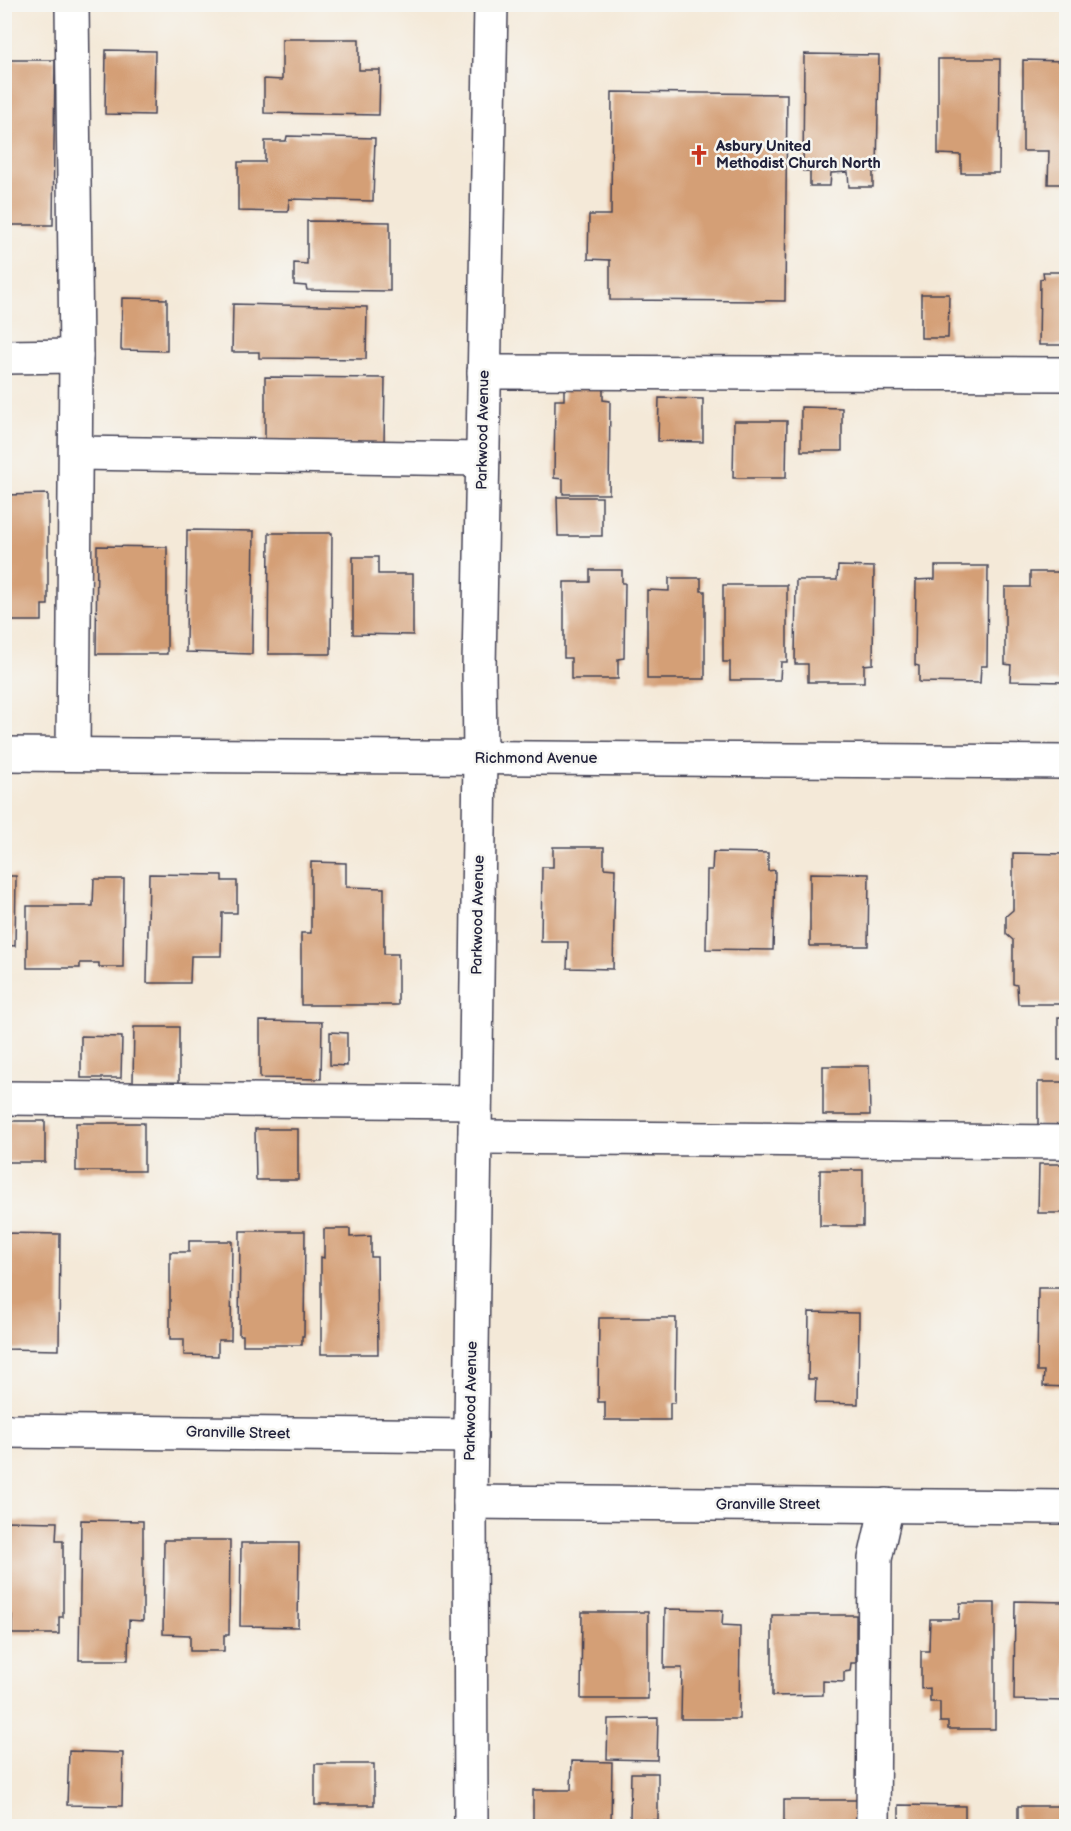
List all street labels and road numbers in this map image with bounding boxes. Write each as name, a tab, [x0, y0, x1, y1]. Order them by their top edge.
street label: Parkwood Avenue	[472, 370, 494, 490]
street label: Richmond Avenue	[475, 749, 598, 768]
street label: Parkwood Avenue	[467, 855, 489, 975]
street label: Parkwood Avenue	[460, 1341, 482, 1461]
street label: Granville Street	[186, 1423, 291, 1443]
street label: Granville Street	[716, 1495, 821, 1514]

